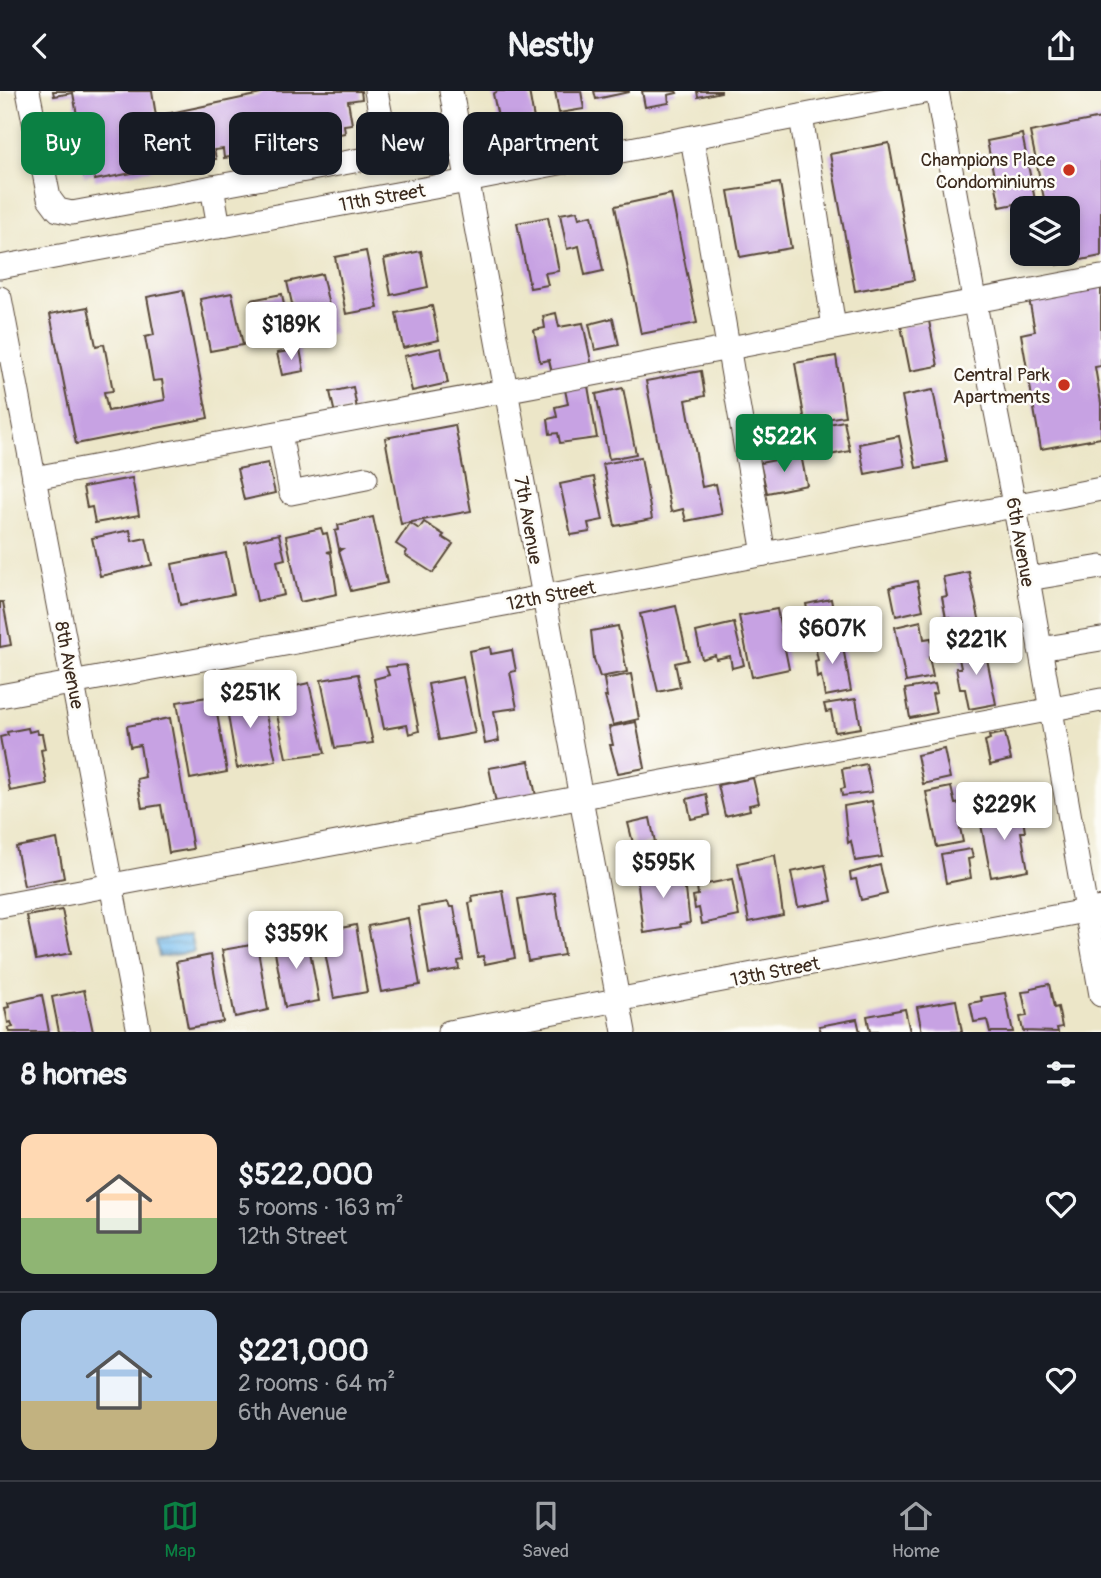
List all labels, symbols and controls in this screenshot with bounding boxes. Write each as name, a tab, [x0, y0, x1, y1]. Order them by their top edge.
text: Nestly	[508, 26, 593, 66]
icon: back	[21, 27, 59, 65]
icon: share	[1042, 27, 1080, 65]
chip: Buy	[21, 112, 105, 175]
chip: Rent	[119, 112, 215, 175]
chip: Filters	[229, 112, 342, 175]
chip: New	[356, 112, 449, 175]
chip: Apartment	[463, 112, 623, 175]
place label: Champions Place Condominiums	[920, 148, 1056, 194]
marker: Champions Place Condominiums	[1061, 162, 1077, 178]
street label: 11th Street	[337, 179, 427, 217]
map controls	[1010, 196, 1080, 266]
button: layers	[1010, 196, 1080, 266]
pin: $189K	[242, 303, 340, 362]
text: $189K	[262, 310, 320, 339]
place label: Central Park Apartments	[953, 363, 1050, 409]
marker: Central Park Apartments	[1056, 377, 1072, 393]
pin: $522K	[735, 415, 833, 474]
text: $522K	[752, 422, 816, 451]
street label: 7th Avenue	[508, 474, 548, 567]
street label: 6th Avenue	[1000, 496, 1040, 589]
street label: 12th Street	[505, 576, 598, 616]
pin: $607K	[783, 607, 881, 666]
text: $607K	[798, 614, 866, 643]
pin: $221K	[927, 617, 1025, 677]
street label: 8th Avenue	[49, 619, 89, 712]
text: $221K	[945, 625, 1007, 654]
pin: $251K	[201, 671, 299, 730]
text: $251K	[220, 678, 280, 707]
pin: $229K	[955, 783, 1053, 842]
text: $229K	[972, 790, 1036, 819]
pin: $595K	[614, 841, 712, 900]
text: $595K	[631, 848, 695, 877]
pin: $359K	[247, 911, 345, 971]
text: $359K	[264, 919, 328, 948]
street label: 13th Street	[729, 952, 822, 992]
icon: filters	[1042, 1055, 1080, 1093]
text: 8 homes	[21, 1056, 127, 1093]
text: $522,000	[238, 1156, 373, 1193]
icon: home	[77, 1162, 161, 1246]
icon: heart	[1042, 1185, 1080, 1223]
text: 5 rooms · 163 m²	[238, 1193, 404, 1222]
text: 12th Street	[238, 1222, 347, 1251]
text: $221,000	[238, 1332, 369, 1369]
icon: home	[77, 1338, 161, 1422]
icon: heart	[1042, 1361, 1080, 1399]
text: 2 rooms · 64 m²	[238, 1369, 395, 1398]
text: 6th Avenue	[238, 1398, 347, 1427]
tab: Map	[161, 1497, 199, 1563]
tab: Saved	[522, 1497, 569, 1563]
tab: Home	[892, 1497, 940, 1563]

